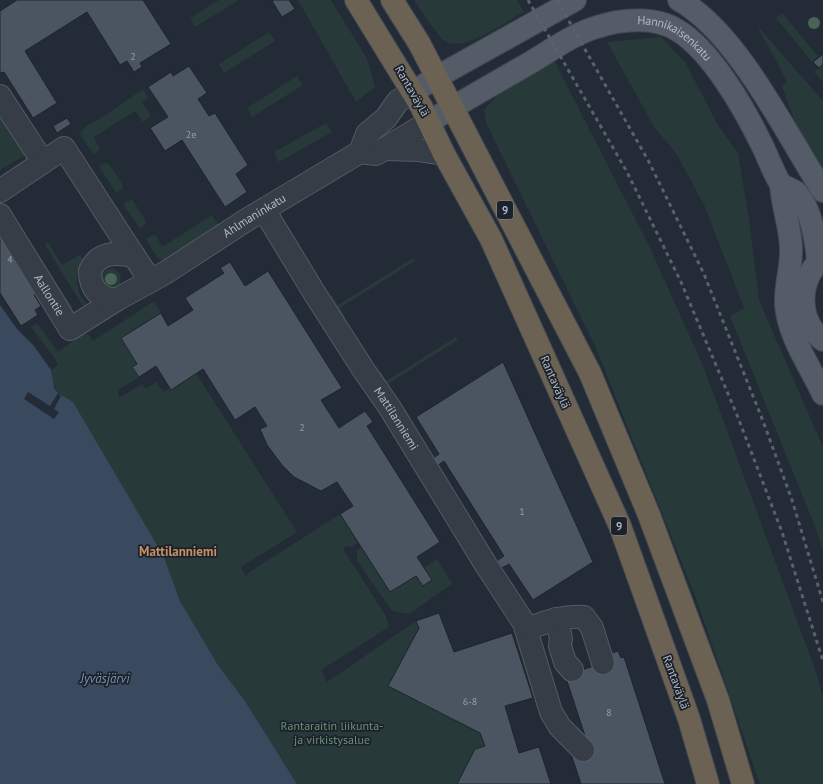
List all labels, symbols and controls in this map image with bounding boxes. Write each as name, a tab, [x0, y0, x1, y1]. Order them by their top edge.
street label: Hannikaisenkatu	[637, 12, 715, 64]
house number: 2	[130, 50, 136, 63]
street label: Rantaväylä	[392, 63, 433, 119]
house number: 2e	[186, 128, 196, 141]
street label: Ahlmaninkatu	[220, 190, 288, 240]
road number: 9	[497, 201, 513, 219]
house number: 4	[7, 253, 13, 266]
street label: Aallontie	[31, 271, 68, 319]
street label: Rantaväylä	[537, 353, 574, 411]
street label: Mattilanniemi	[371, 384, 422, 453]
house number: 2	[299, 421, 305, 434]
house number: 1	[519, 505, 525, 518]
road number: 9	[611, 517, 627, 535]
district label: Mattilanniemi	[139, 543, 217, 560]
street label: Rantaväylä	[660, 653, 693, 711]
water label: Jyväsjärvi	[79, 670, 130, 687]
house number: 6-8	[463, 695, 477, 708]
house number: 8	[606, 706, 612, 719]
park label: Rantaraitin liikunta- ja virkistysalue	[281, 718, 383, 747]

